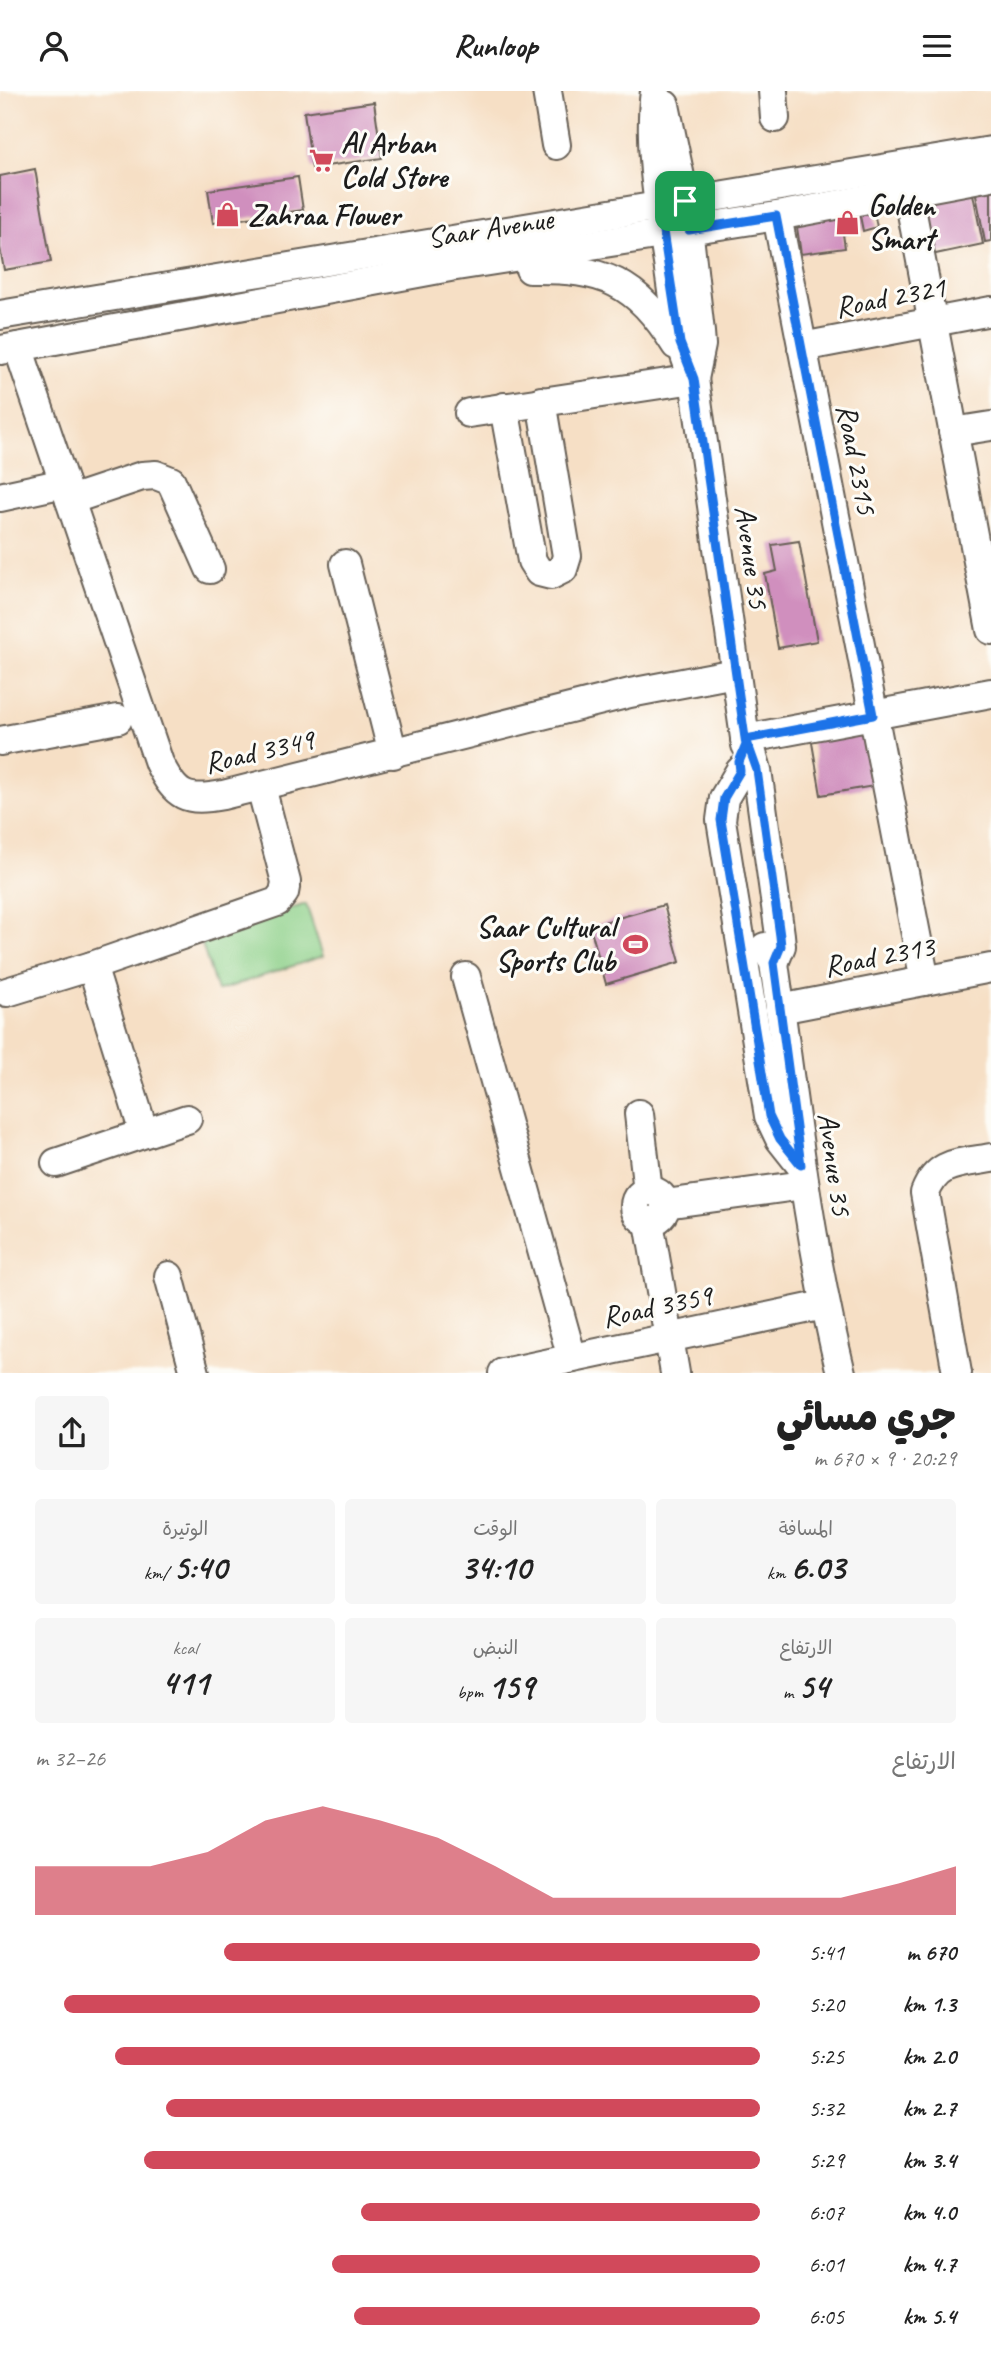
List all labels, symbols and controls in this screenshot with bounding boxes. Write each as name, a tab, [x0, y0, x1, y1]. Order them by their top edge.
text: Runloop	[454, 25, 537, 66]
icon: person	[35, 27, 73, 65]
icon: menu	[918, 27, 956, 65]
place label: Al Arban Cold Store	[341, 124, 449, 196]
supermarket icon: Al Arban Cold Store	[307, 146, 335, 174]
pin	[655, 171, 715, 231]
icon: arrive	[666, 182, 704, 220]
place label: Golden Smart	[868, 186, 939, 258]
place label: Zahraa Flower	[248, 196, 403, 234]
street label: Saar Avenue	[425, 199, 558, 257]
shop icon: Zahraa Flower	[214, 201, 242, 229]
shop icon: Golden Smart	[834, 208, 862, 236]
street label: Road 2321	[832, 267, 950, 326]
street label: Road 2315	[828, 401, 887, 519]
street label: Avenue 35	[726, 503, 778, 612]
street label: Road 3349	[200, 719, 320, 782]
place label: Saar Cultural Sports Club	[476, 908, 621, 980]
street label: Road 2313	[821, 926, 940, 985]
sports icon: Saar Cultural Sports Club	[621, 930, 649, 958]
street label: Avenue 35	[809, 1110, 861, 1219]
street label: Road 3359	[599, 1275, 718, 1336]
text: جري مسائي	[776, 1394, 956, 1441]
button: share	[35, 1396, 109, 1470]
text: 20:29 · 9 × 670 m	[813, 1444, 956, 1473]
text: الوتيرة	[162, 1517, 208, 1541]
text: الوقت	[473, 1517, 518, 1541]
text: المسافة	[779, 1517, 833, 1541]
text: 5:40	[173, 1545, 227, 1590]
text: 34:10	[461, 1545, 530, 1590]
text: 6.03	[790, 1545, 845, 1590]
text: /km	[144, 1561, 173, 1585]
text: km	[767, 1561, 790, 1585]
text: kcal	[173, 1636, 198, 1660]
text: النبض	[473, 1636, 518, 1660]
text: الارتفاع	[779, 1636, 832, 1660]
text: 411	[162, 1660, 209, 1705]
text: 159	[488, 1664, 534, 1709]
text: 54	[798, 1664, 829, 1709]
text: bpm	[457, 1680, 488, 1704]
text: m	[783, 1680, 798, 1704]
text: 26–32 m	[35, 1744, 105, 1773]
text: الارتفاع	[892, 1747, 956, 1776]
text: 5:41	[808, 1938, 844, 1967]
text: 670 m	[906, 1938, 956, 1967]
text: 5:20	[808, 1990, 844, 2019]
text: 1.3 km	[902, 1990, 956, 2019]
text: 5:25	[808, 2042, 844, 2071]
text: 2.0 km	[902, 2042, 956, 2071]
text: 5:32	[808, 2094, 844, 2123]
text: 2.7 km	[903, 2094, 956, 2123]
text: 5:29	[808, 2146, 844, 2175]
text: 3.4 km	[902, 2146, 956, 2175]
text: 6:07	[808, 2198, 844, 2227]
text: 4.0 km	[902, 2198, 956, 2227]
text: 6:01	[808, 2250, 844, 2279]
text: 4.7 km	[903, 2250, 956, 2279]
text: 6:05	[808, 2302, 844, 2331]
text: 5.4 km	[903, 2302, 956, 2331]

